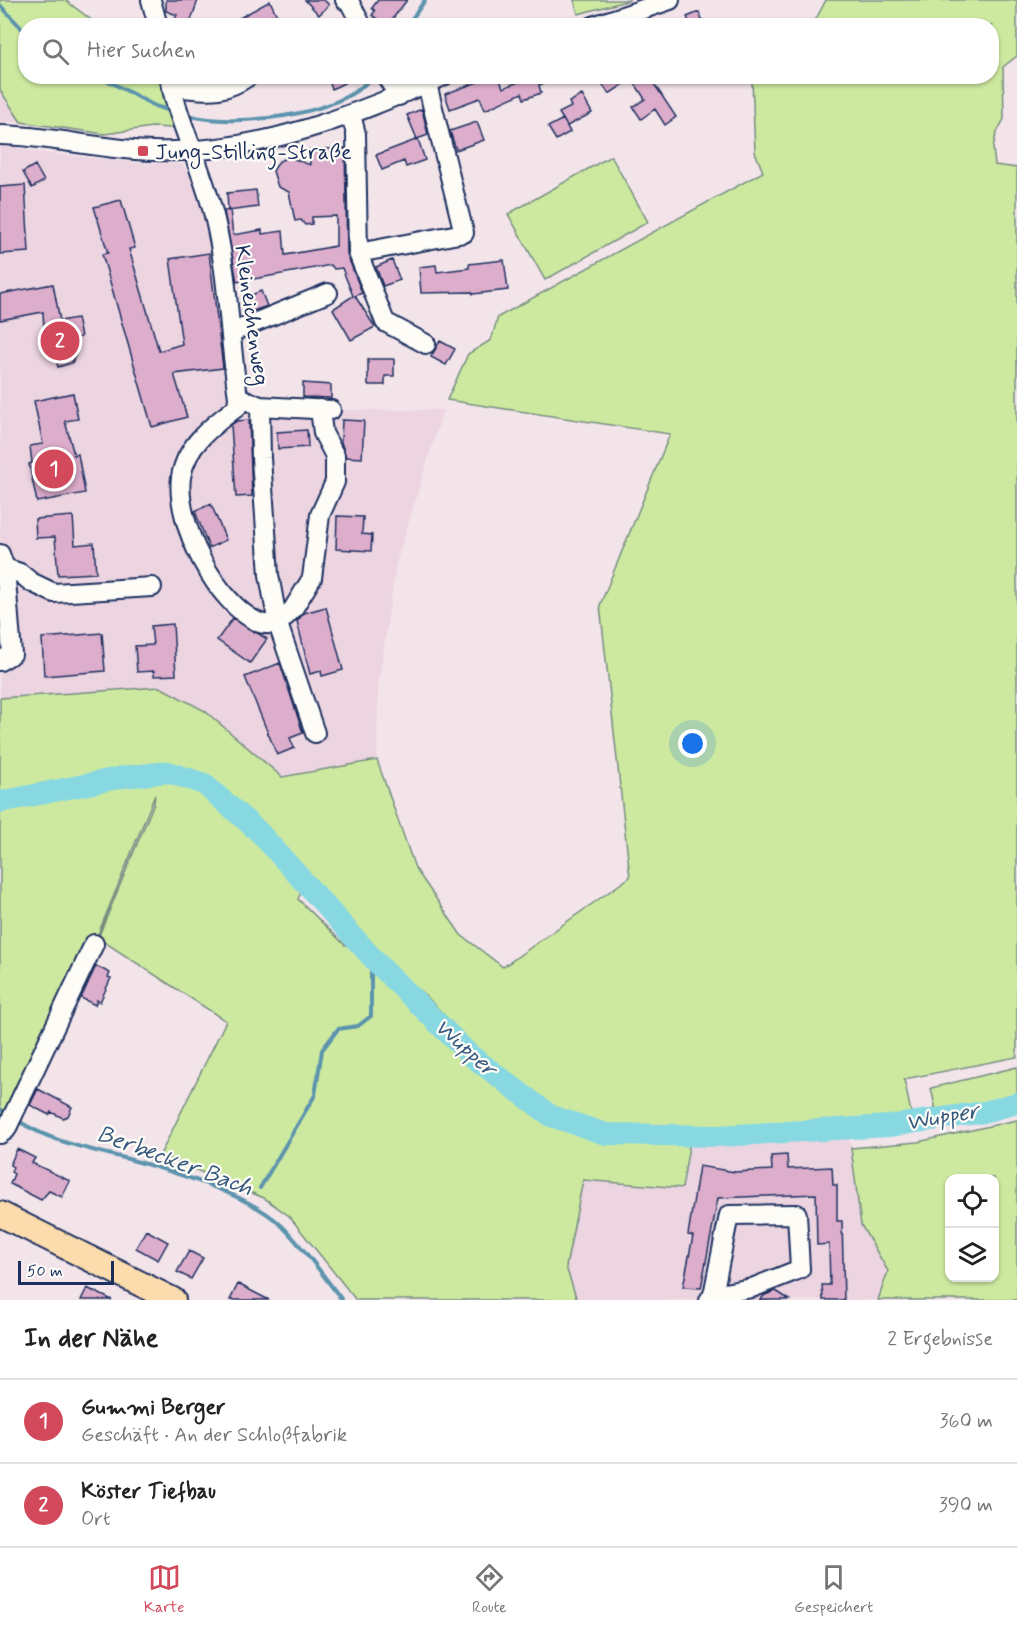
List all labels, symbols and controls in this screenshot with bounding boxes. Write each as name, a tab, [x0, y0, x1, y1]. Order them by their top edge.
search box	[18, 18, 999, 84]
icon: search	[39, 35, 72, 68]
text: Hier suchen	[87, 37, 196, 65]
place label: Jung-Stilling-Straße	[155, 139, 352, 170]
marker: Jung-Stilling-Straße	[136, 144, 150, 158]
street label: Kleineichenweg	[224, 243, 275, 388]
pin: 2	[40, 318, 80, 364]
pin: 1	[34, 446, 74, 492]
your location	[678, 729, 707, 758]
water label: Wupper	[427, 1012, 505, 1086]
water label: Wupper	[903, 1095, 984, 1139]
water label: Berbecker Bach	[92, 1119, 257, 1204]
map controls	[945, 1174, 999, 1282]
button: locate	[945, 1174, 999, 1228]
button: layers	[945, 1228, 999, 1282]
scale bar	[18, 1258, 114, 1286]
text: 50 m	[27, 1261, 63, 1282]
text: In der Nähe	[24, 1322, 158, 1356]
text: 2 Ergebnisse	[887, 1326, 993, 1353]
text: Gummi Berger	[81, 1394, 226, 1422]
text: 1	[39, 1408, 48, 1435]
text: 360 m	[940, 1408, 993, 1435]
text: Geschäft · An der Schloßfabrik	[81, 1422, 347, 1449]
text: Köster Tiefbau	[81, 1478, 216, 1506]
text: 2	[39, 1492, 48, 1519]
text: 390 m	[939, 1492, 993, 1519]
text: Ort	[81, 1506, 110, 1533]
tab: Karte	[144, 1561, 185, 1618]
tab: Route	[472, 1561, 507, 1618]
tab: Gespeichert	[794, 1561, 873, 1618]

